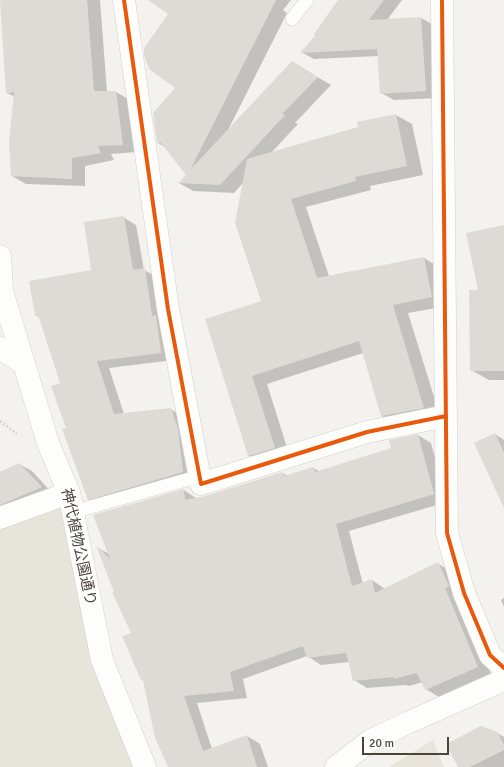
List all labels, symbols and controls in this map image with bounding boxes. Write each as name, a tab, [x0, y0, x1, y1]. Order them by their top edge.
street label: 神代植物公園通り	[57, 486, 99, 608]
scale bar	[364, 729, 451, 755]
text: 20 m	[369, 736, 394, 751]

